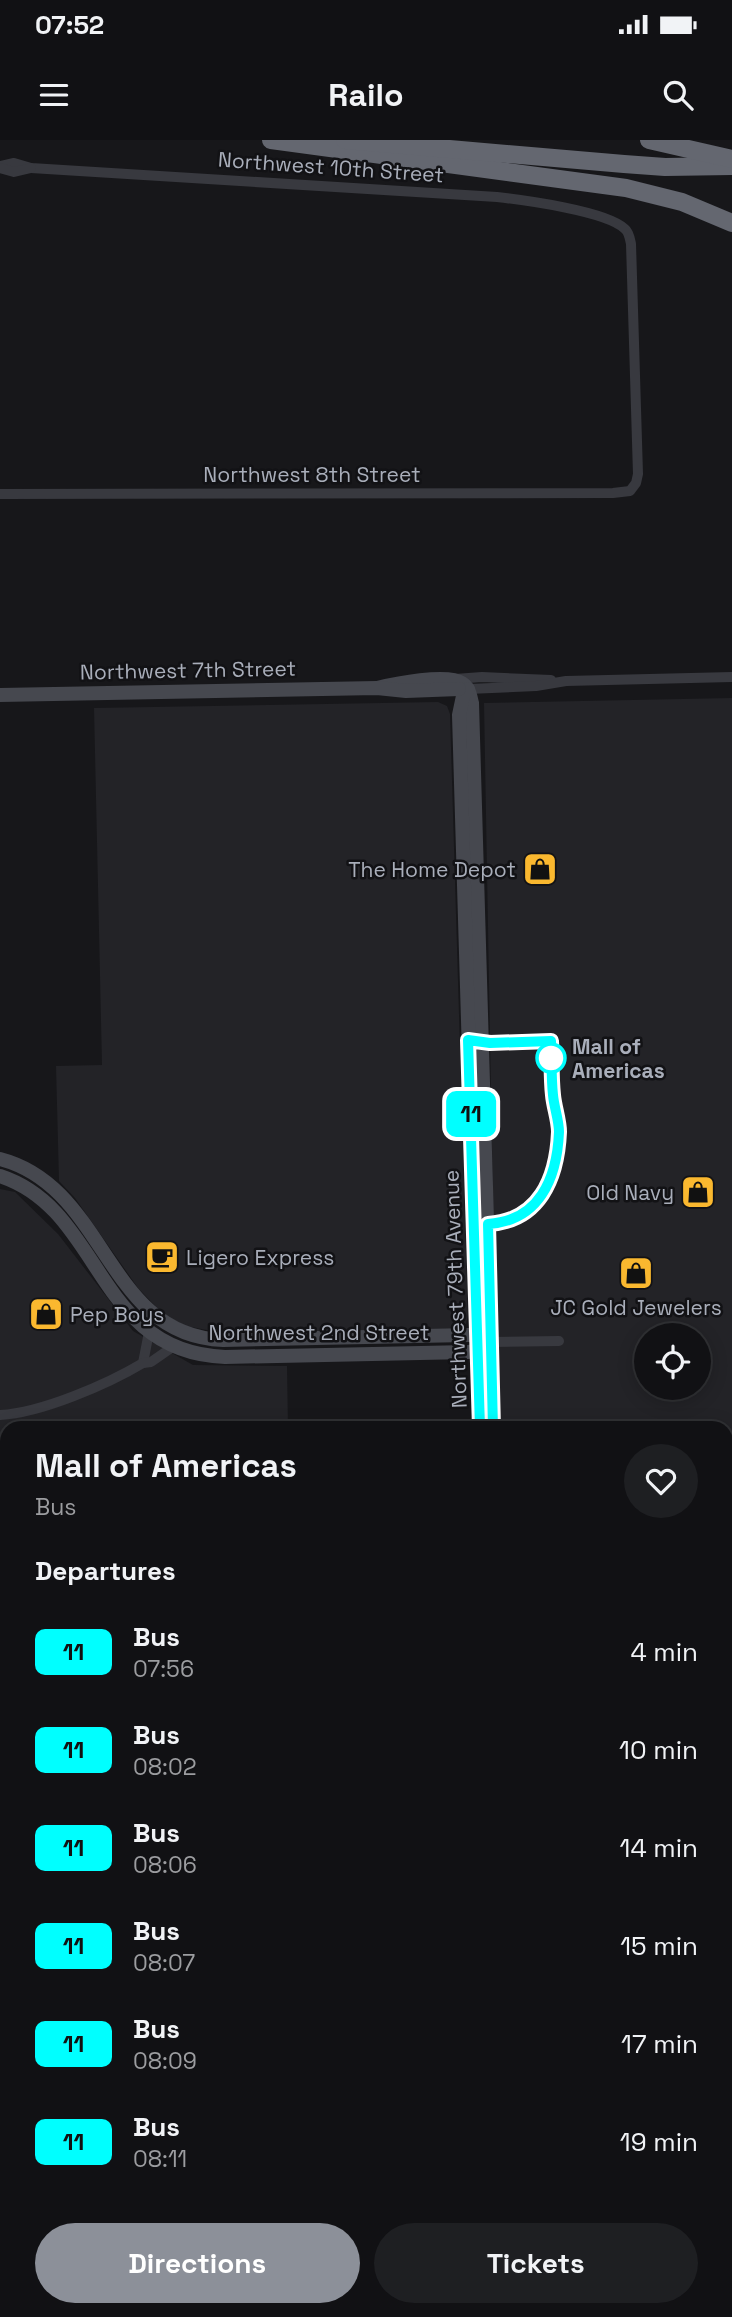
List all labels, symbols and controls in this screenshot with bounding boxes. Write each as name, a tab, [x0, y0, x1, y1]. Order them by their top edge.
text: 07:52	[35, 8, 104, 42]
text: Railo	[328, 75, 404, 115]
icon: menu	[35, 76, 73, 114]
icon: search	[659, 76, 697, 114]
street label: Northwest 10th Street	[217, 146, 445, 188]
street label: Northwest 8th Street	[203, 461, 421, 488]
street label: Northwest 7th Street	[80, 655, 296, 685]
shop icon: The Home Depot	[521, 850, 559, 888]
place label: The Home Depot	[348, 856, 516, 883]
place label: Mall of Americas	[572, 1033, 665, 1084]
marker: Mall of Americas	[536, 1043, 566, 1073]
line badge: 11	[440, 1091, 503, 1137]
text: 11	[460, 1098, 482, 1129]
street label: Northwest 79th Avenue	[437, 1169, 473, 1409]
shop icon: Old Navy	[679, 1173, 717, 1211]
place label: Old Navy	[586, 1179, 674, 1206]
cafe icon: Ligero Express	[143, 1238, 181, 1276]
place label: Ligero Express	[186, 1244, 334, 1271]
shop icon: JC Gold Jewelers	[617, 1254, 655, 1292]
place label: JC Gold Jewelers	[550, 1294, 722, 1321]
shop icon: Pep Boys	[27, 1295, 65, 1333]
place label: Pep Boys	[70, 1301, 164, 1328]
street label: Northwest 2nd Street	[209, 1319, 429, 1346]
map controls	[634, 1323, 711, 1400]
button: locate	[634, 1323, 711, 1400]
button: heart	[624, 1444, 698, 1518]
text: Mall of Americas	[35, 1445, 297, 1487]
text: Bus	[35, 1492, 76, 1522]
text: Departures	[35, 1554, 176, 1588]
text: Bus	[133, 1620, 180, 1654]
text: 4 min	[630, 1635, 698, 1669]
text: 11	[63, 1636, 84, 1667]
text: 07:56	[133, 1654, 194, 1684]
text: Bus	[133, 1718, 180, 1752]
text: 10 min	[619, 1733, 698, 1767]
text: 11	[63, 1734, 84, 1765]
text: 08:02	[133, 1752, 197, 1782]
text: Bus	[133, 1816, 180, 1850]
text: 14 min	[620, 1831, 698, 1865]
text: 11	[63, 1832, 84, 1863]
text: 08:06	[133, 1850, 197, 1880]
text: Bus	[133, 1914, 180, 1948]
text: 15 min	[620, 1929, 698, 1963]
text: 11	[63, 1930, 84, 1961]
text: 08:07	[133, 1948, 195, 1978]
text: Bus	[133, 2012, 180, 2046]
text: 17 min	[621, 2027, 698, 2061]
text: 11	[63, 2028, 84, 2059]
text: 08:09	[133, 2046, 197, 2076]
text: Bus	[133, 2110, 180, 2144]
text: 19 min	[620, 2125, 698, 2159]
text: 11	[63, 2126, 84, 2157]
text: 08:11	[133, 2144, 187, 2174]
button: Directions	[35, 2223, 360, 2303]
button: Tickets	[374, 2223, 698, 2303]

